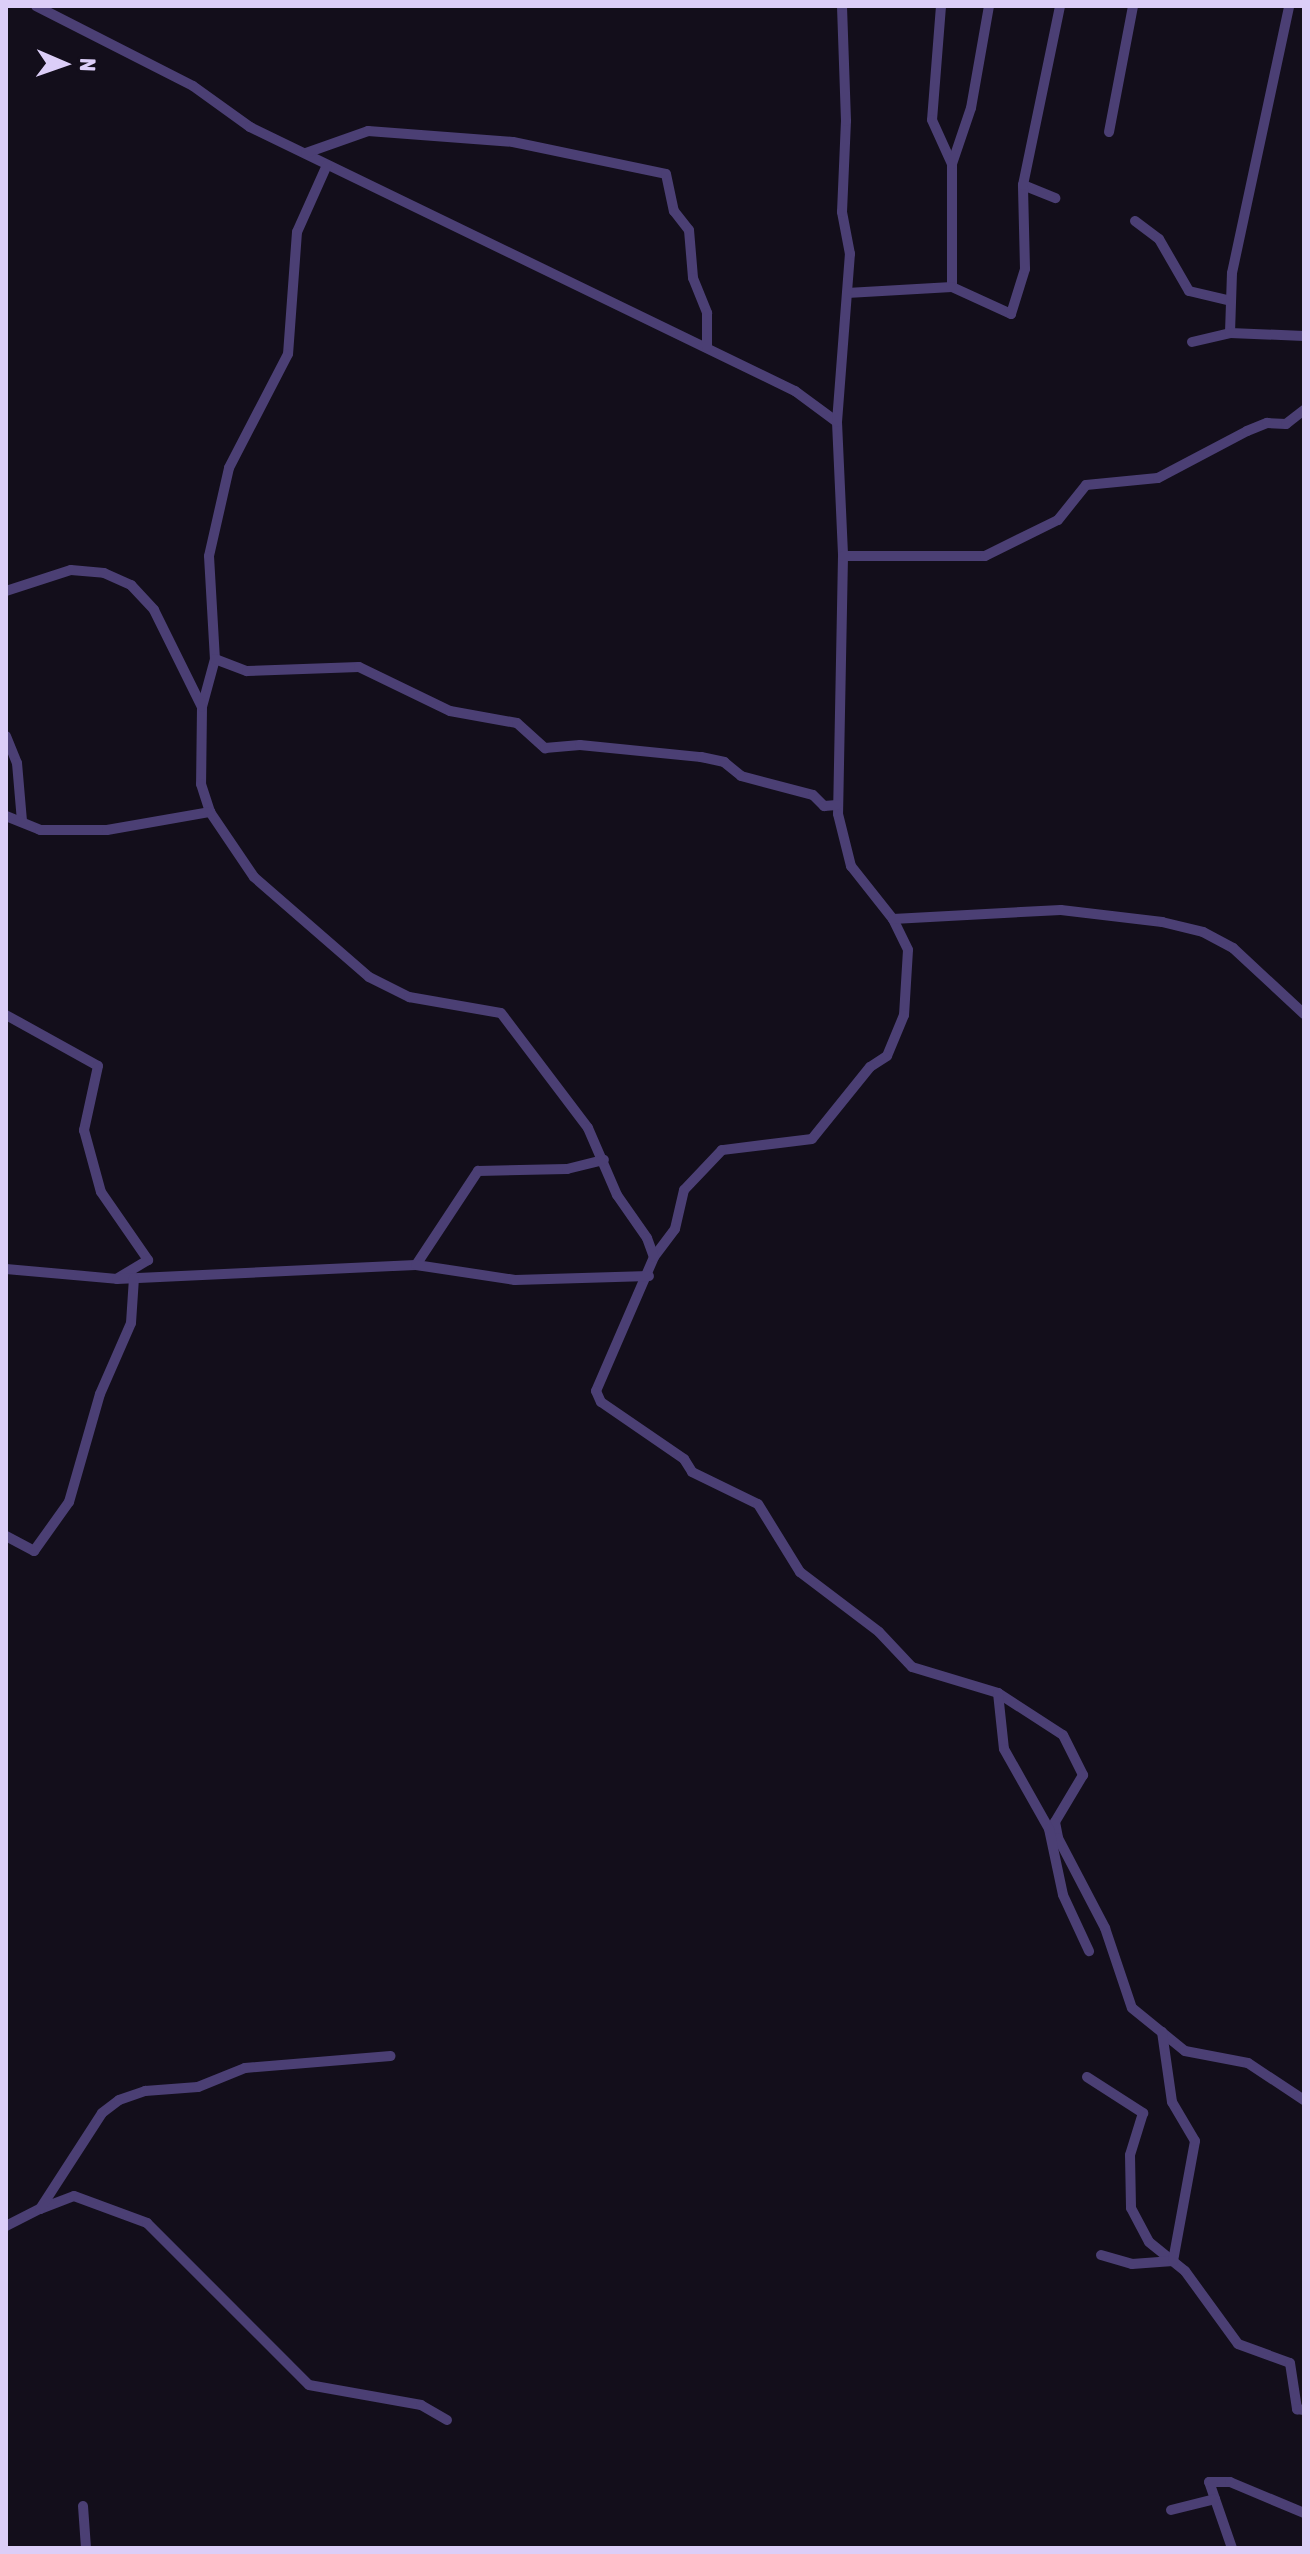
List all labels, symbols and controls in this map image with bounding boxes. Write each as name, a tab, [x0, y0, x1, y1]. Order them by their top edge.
north arrow	[24, 24, 104, 104]
text: N	[75, 58, 101, 72]

